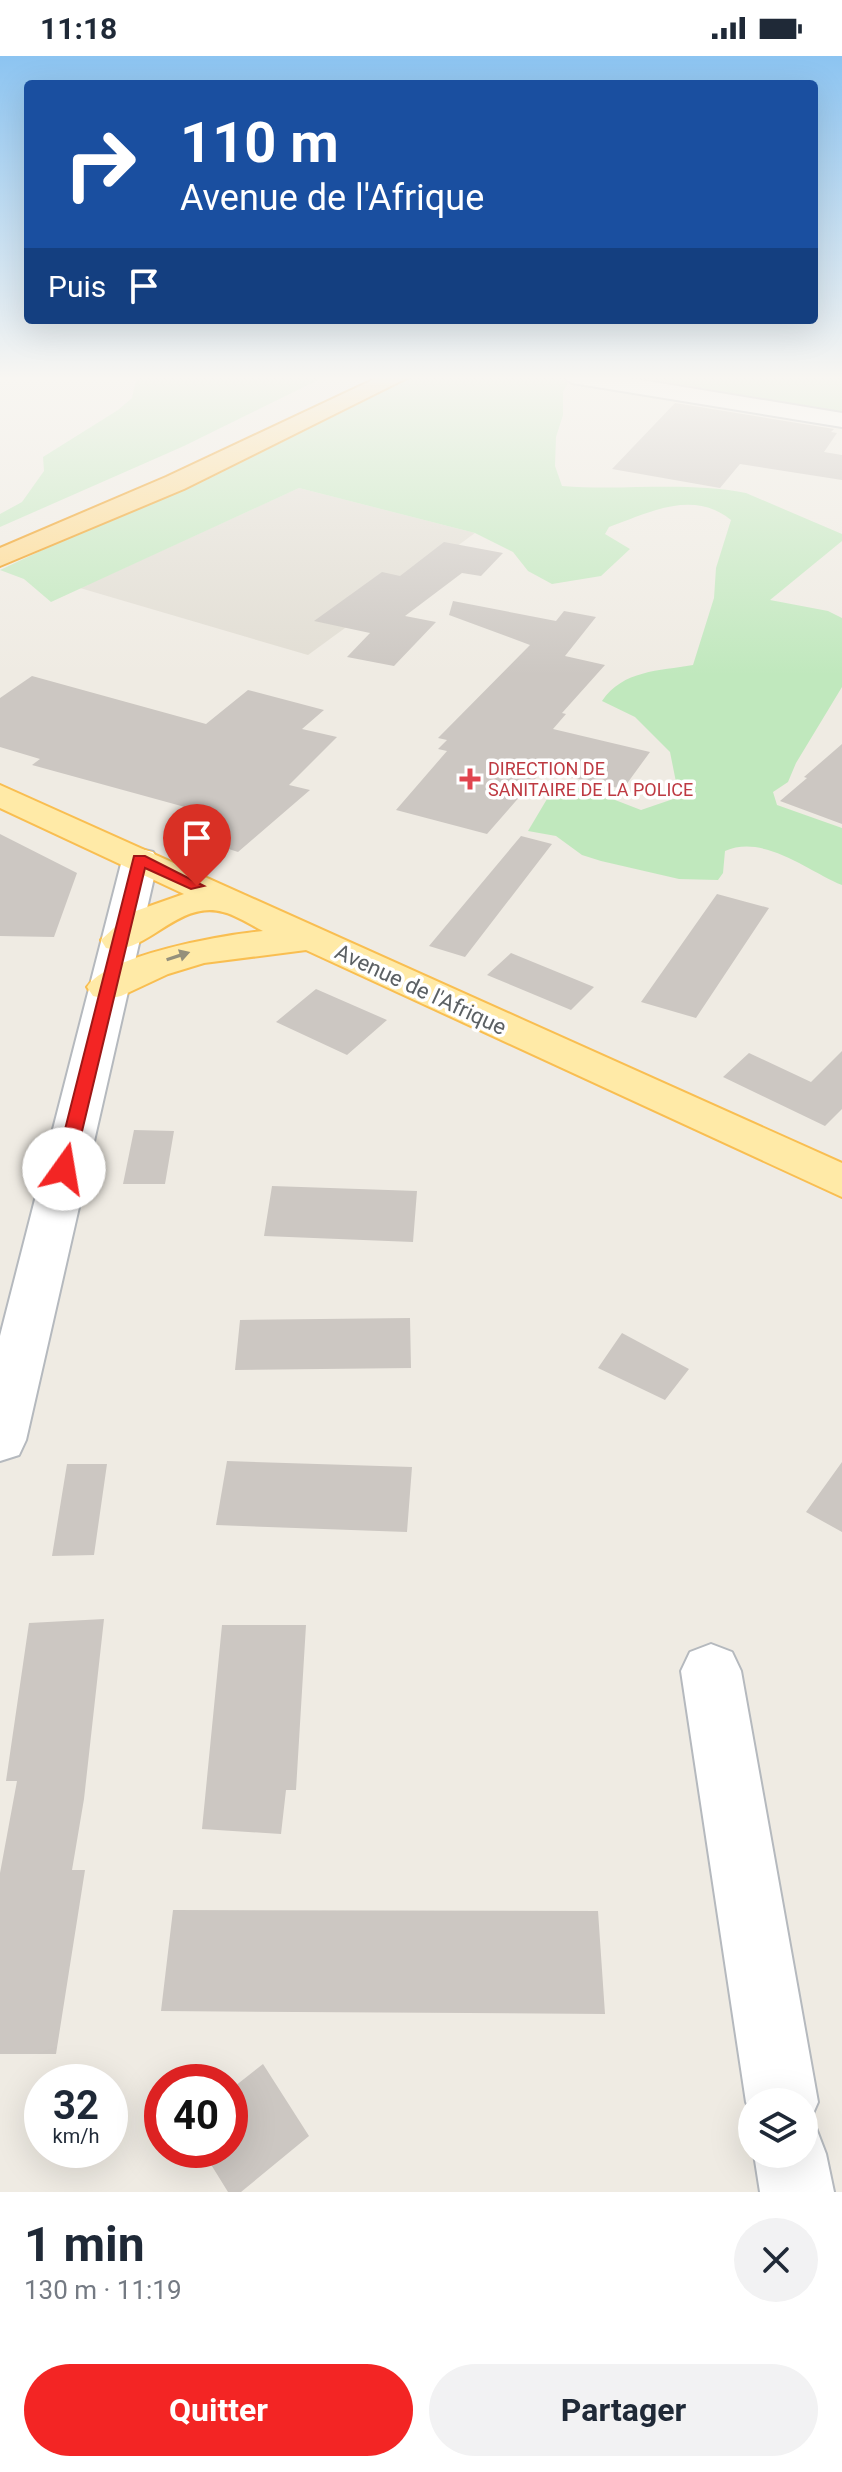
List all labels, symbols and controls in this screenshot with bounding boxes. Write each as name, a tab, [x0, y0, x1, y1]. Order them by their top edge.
text: 11:18	[40, 11, 117, 46]
text: 110 m	[180, 110, 339, 176]
icon: right	[48, 112, 152, 216]
text: Avenue de l'Afrique	[180, 177, 484, 219]
icon: arrive	[122, 264, 166, 308]
text: Puis	[48, 269, 106, 304]
place label: DIRECTION DE SANITAIRE DE LA POLICE	[488, 758, 693, 800]
marker: DIRECTION DE SANITAIRE DE LA POLICE	[459, 768, 481, 790]
pin	[163, 804, 231, 886]
icon: arrive	[175, 816, 219, 860]
street label: Avenue de l'Afrique	[331, 939, 510, 1040]
one-way arrow	[166, 949, 190, 962]
position arrow	[22, 1127, 106, 1211]
speed limit sign: 40	[144, 2064, 248, 2168]
text: 32	[53, 2082, 99, 2129]
map controls	[738, 2088, 818, 2168]
button: layers	[738, 2088, 818, 2168]
text: km/h	[53, 2124, 99, 2148]
text: 1 min	[24, 2216, 145, 2273]
button: close	[734, 2218, 818, 2302]
text: 130 m · 11:19	[24, 2275, 182, 2305]
button: Quitter	[24, 2364, 413, 2456]
button: Partager	[429, 2364, 818, 2456]

